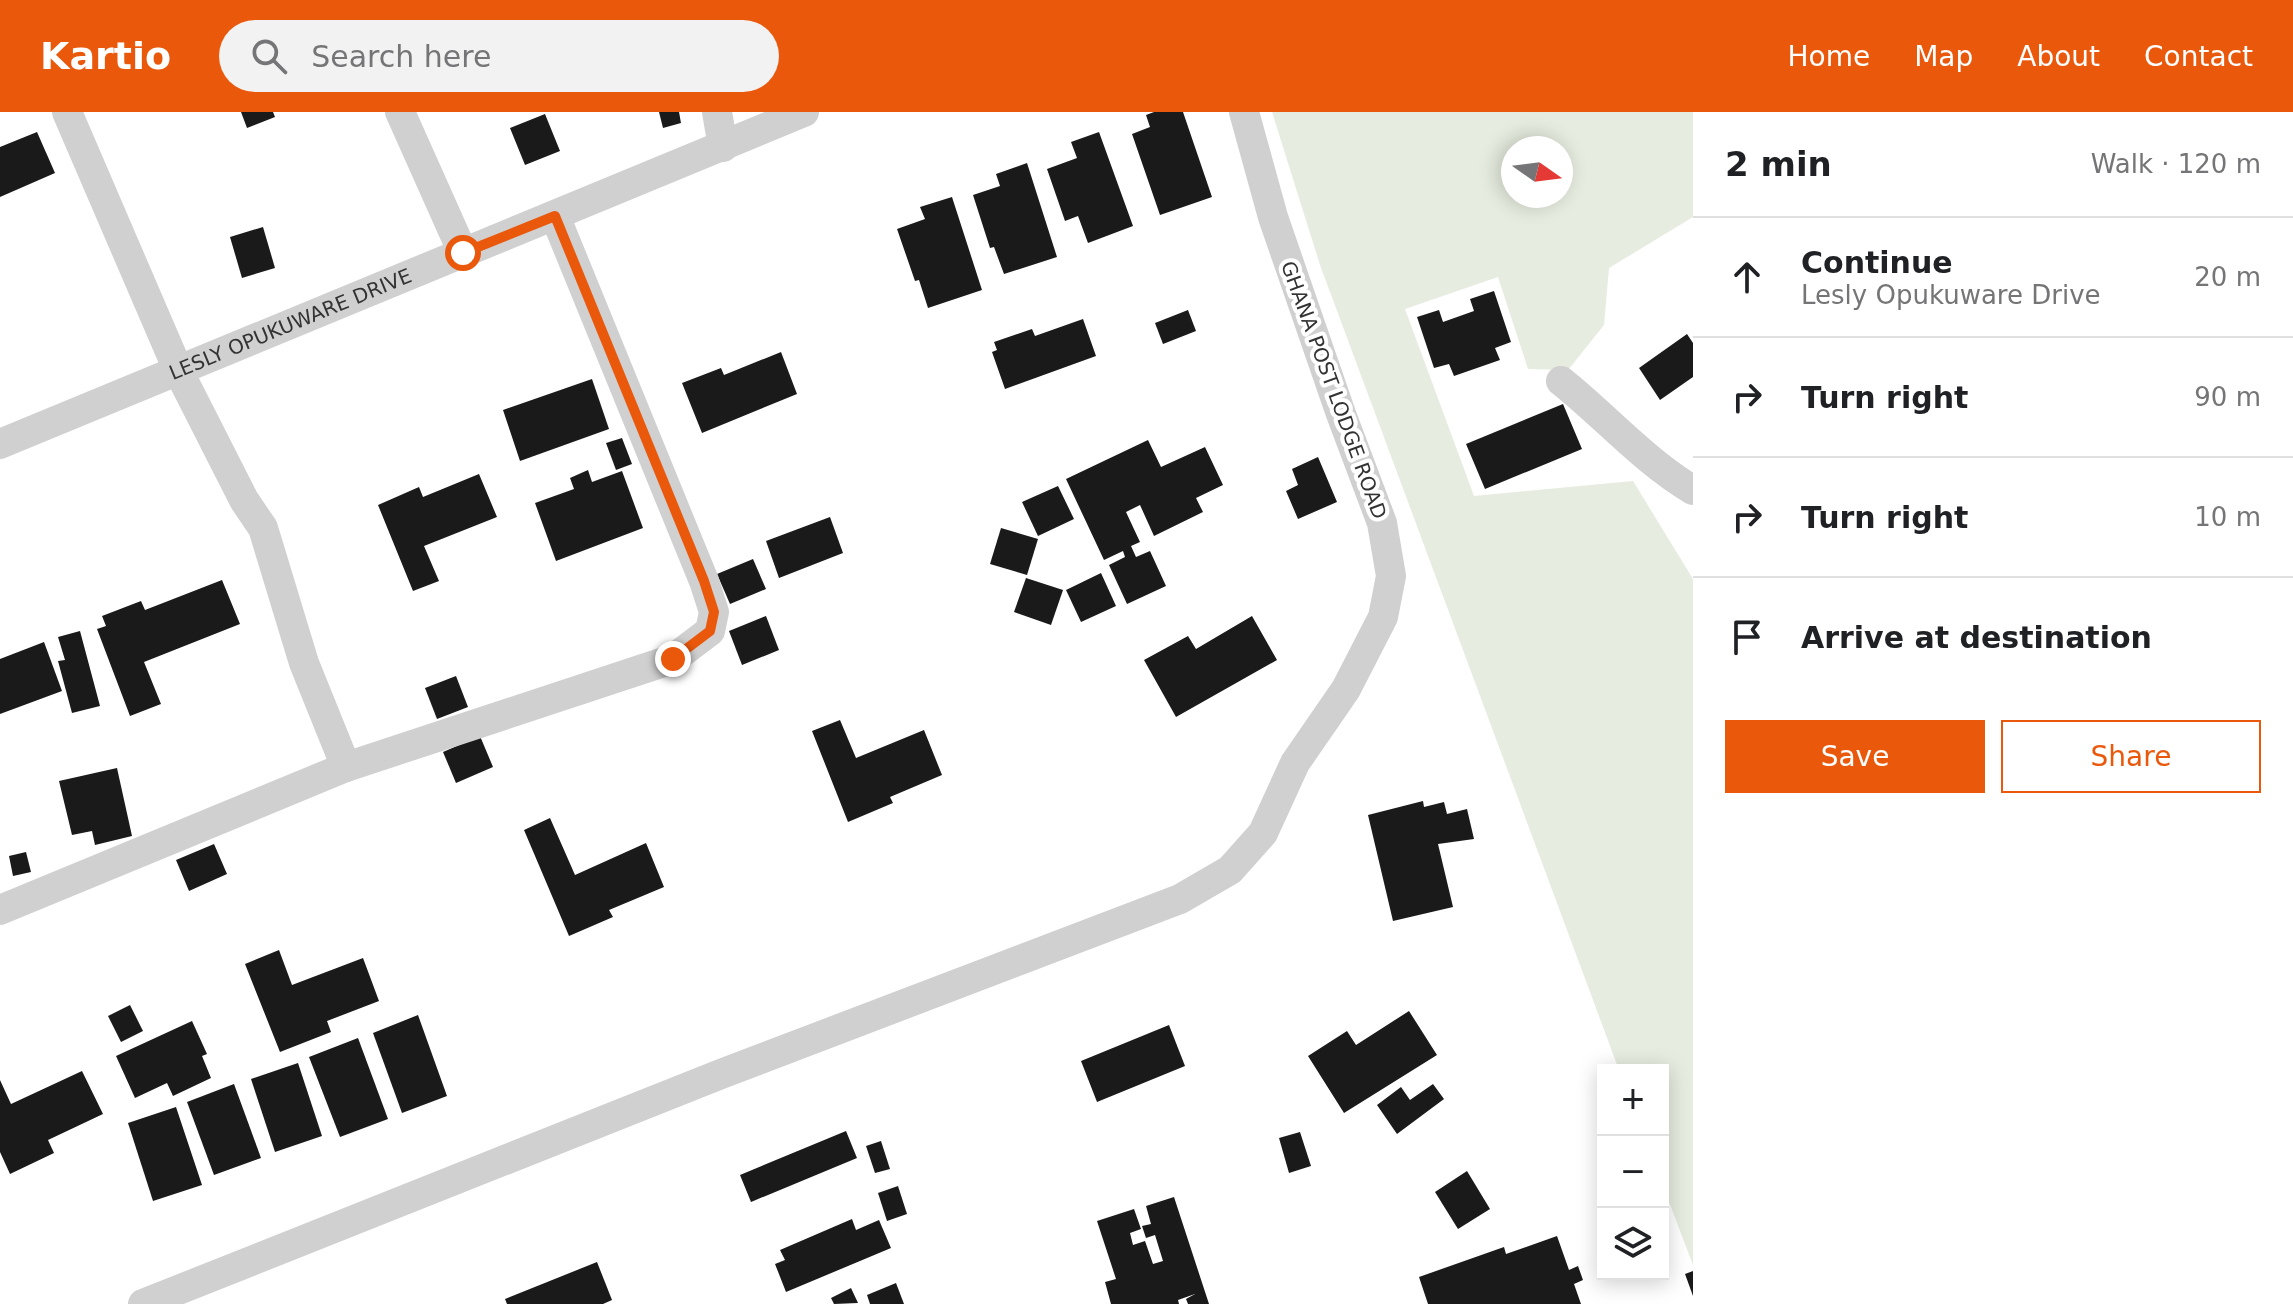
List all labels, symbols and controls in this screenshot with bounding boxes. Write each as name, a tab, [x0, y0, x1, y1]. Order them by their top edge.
search box	[219, 20, 779, 92]
text: Kartio	[40, 34, 171, 78]
icon: search	[247, 34, 291, 78]
text: Search here	[311, 39, 491, 74]
text: Home	[1787, 40, 1870, 73]
text: Map	[1914, 40, 1973, 73]
text: About	[2017, 40, 2100, 73]
text: Contact	[2144, 40, 2253, 73]
north arrow	[1501, 136, 1573, 208]
text: 2 min	[1725, 144, 1832, 184]
text: Walk · 120 m	[2091, 149, 2261, 179]
route start	[445, 235, 481, 271]
text: Continue	[1801, 245, 1953, 280]
icon: ahead	[1725, 255, 1769, 299]
street label: GHANA POST LODGE ROAD	[1276, 258, 1392, 522]
text: 20 m	[2194, 262, 2261, 292]
street label: LESLY OPUKUWARE DRIVE	[165, 263, 415, 385]
text: Lesly Opukuware Drive	[1801, 280, 2101, 310]
icon: right	[1725, 375, 1769, 419]
text: Turn right	[1801, 380, 1968, 415]
text: 90 m	[2194, 382, 2261, 412]
icon: right	[1725, 495, 1769, 539]
text: Turn right	[1801, 500, 1968, 535]
text: 10 m	[2194, 502, 2261, 532]
icon: arrive	[1725, 615, 1769, 659]
text: Arrive at destination	[1801, 620, 2152, 655]
route end	[655, 641, 691, 677]
button: Save	[1725, 720, 1985, 793]
button: Share	[2001, 720, 2261, 793]
map controls	[1597, 1064, 1669, 1280]
button: +	[1597, 1064, 1669, 1136]
button: −	[1597, 1136, 1669, 1208]
button: layers	[1597, 1208, 1669, 1280]

